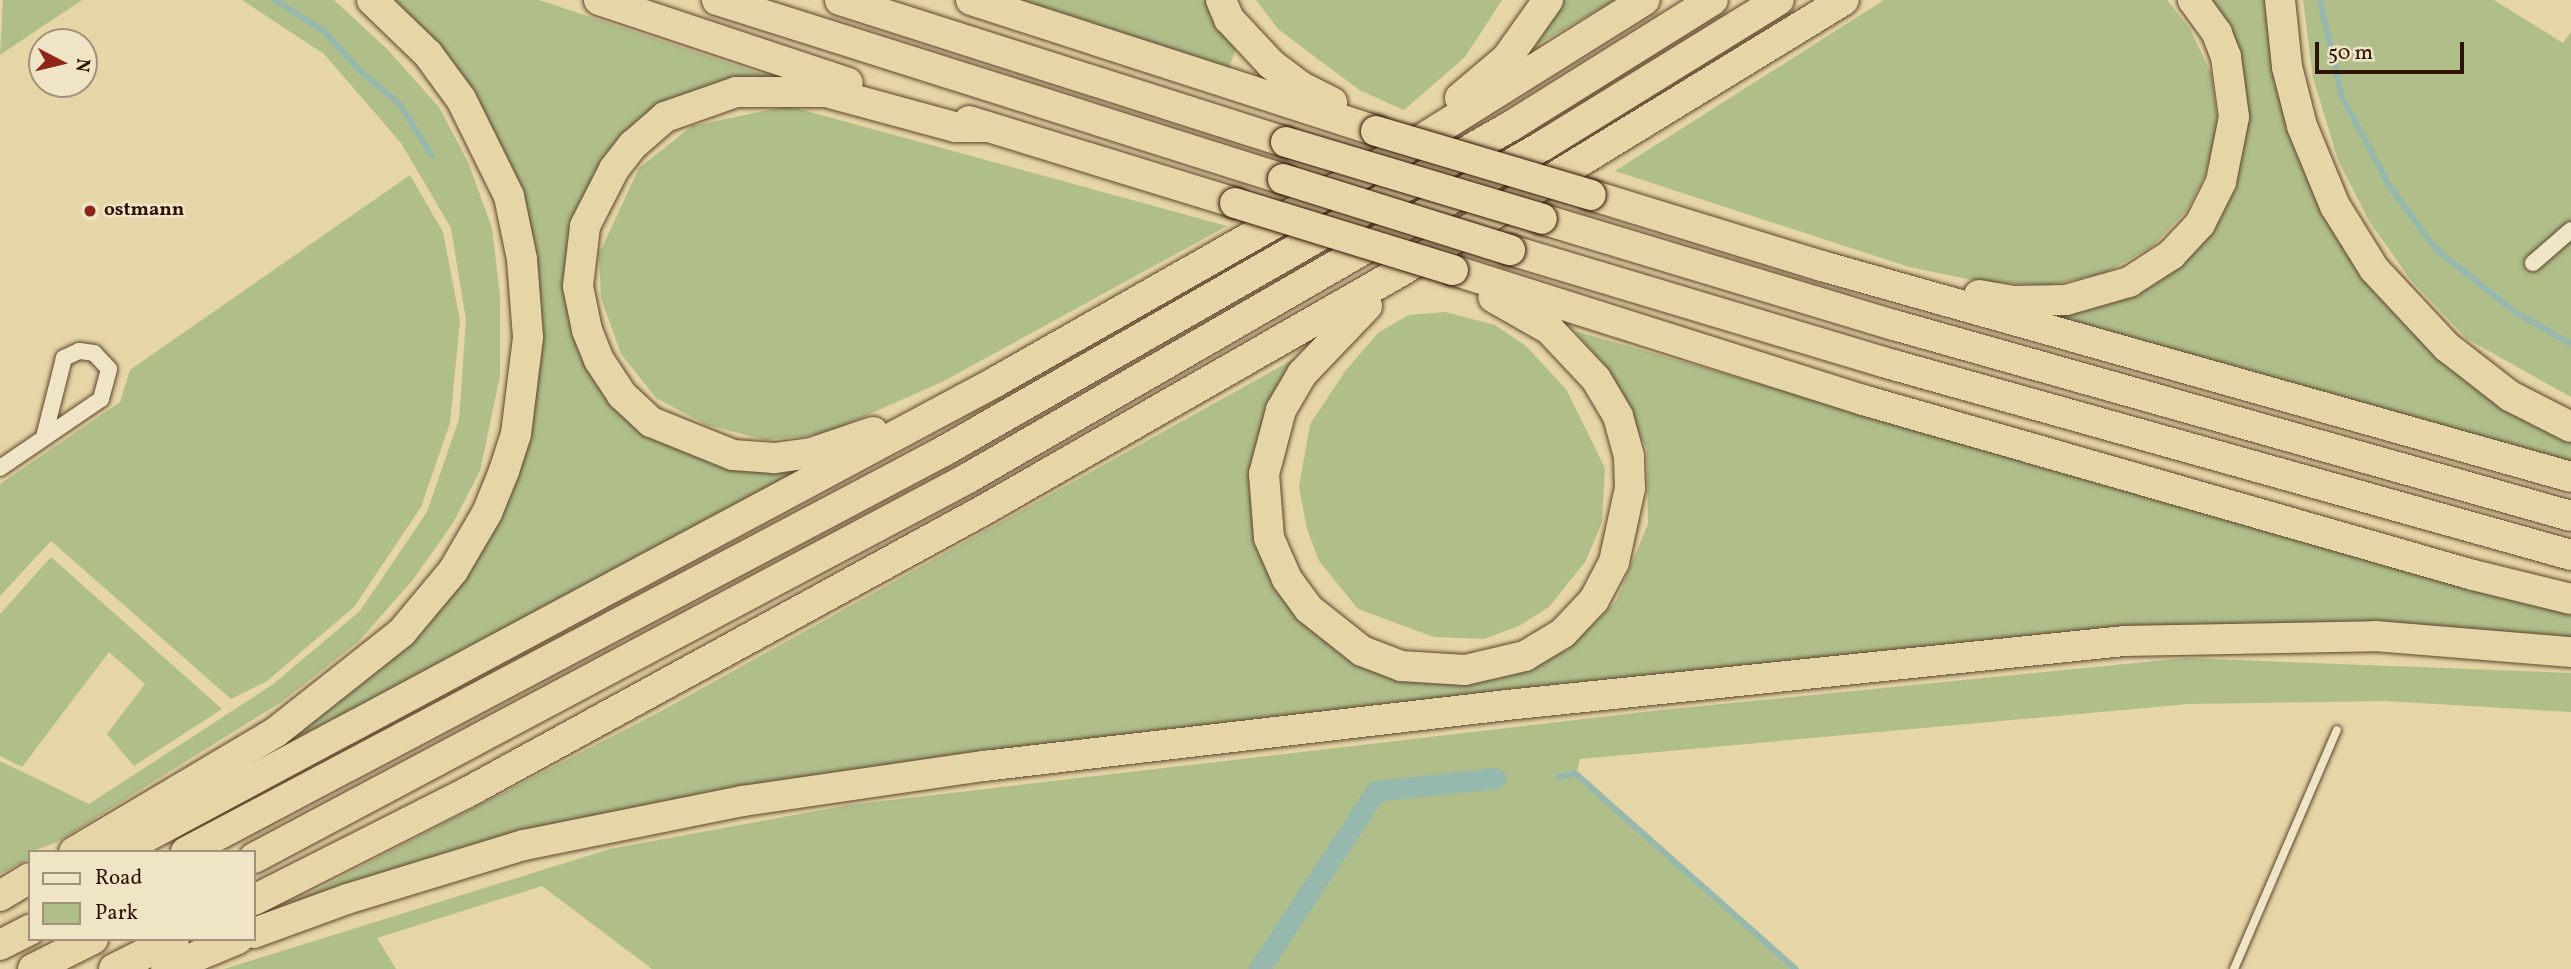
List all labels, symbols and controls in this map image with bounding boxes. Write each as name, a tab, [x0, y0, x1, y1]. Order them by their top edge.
north arrow	[28, 28, 98, 98]
scale bar	[2319, 28, 2468, 72]
text: 50 m	[2328, 39, 2373, 68]
text: N	[68, 57, 96, 74]
place label: ostmann	[104, 200, 184, 222]
marker: ostmann	[82, 203, 98, 219]
legend	[28, 850, 256, 941]
text: Road	[95, 864, 142, 893]
text: Park	[95, 899, 138, 928]

